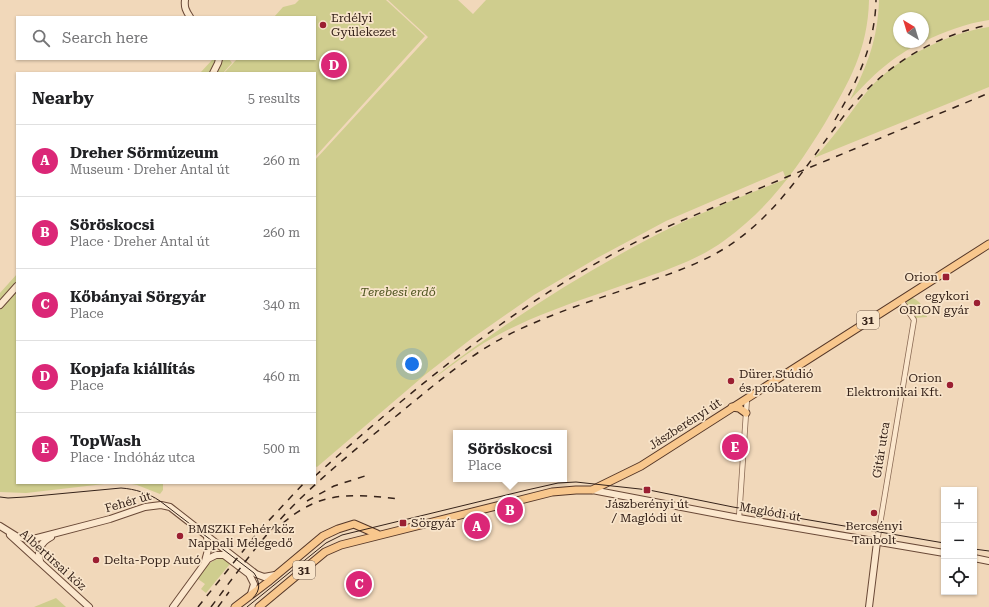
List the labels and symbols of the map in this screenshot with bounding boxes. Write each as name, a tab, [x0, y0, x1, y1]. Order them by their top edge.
place label: Erdélyi Gyülekezet	[331, 11, 396, 39]
north arrow	[893, 12, 929, 48]
marker: Erdélyi Gyülekezet	[318, 20, 328, 30]
pin: D	[321, 50, 347, 80]
place label: Orion	[905, 270, 938, 284]
marker: Orion	[941, 272, 951, 282]
park label: Terebesi erdő	[360, 285, 436, 299]
place label: egykori ORION gyár	[899, 289, 969, 317]
marker: egykori ORION gyár	[972, 298, 982, 308]
road number: 31	[857, 311, 879, 329]
your location	[402, 354, 422, 374]
place label: Dürer Stúdió és próbaterem	[739, 367, 822, 395]
place label: Orion Elektronikai Kft.	[846, 371, 942, 399]
marker: Dürer Stúdió és próbaterem	[726, 376, 736, 386]
marker: Orion Elektronikai Kft.	[945, 380, 955, 390]
street label: Jászberényi út	[646, 395, 724, 453]
street label: Gitár utca	[870, 420, 892, 479]
pin: E	[722, 432, 748, 462]
marker: Jászberényi út / Maglódi út	[642, 485, 652, 495]
street label: Fehér út	[103, 489, 153, 515]
pin: B	[497, 495, 523, 525]
place label: Jászberényi út / Maglódi út	[605, 497, 689, 525]
street label: Maglódi út	[738, 500, 802, 524]
marker: Bercsényi Tanbolt	[869, 508, 879, 518]
pin: A	[464, 511, 490, 541]
place label: Sörgyár	[411, 516, 456, 530]
marker: Sörgyár	[398, 518, 408, 528]
place label: Bercsényi Tanbolt	[845, 519, 903, 547]
place label: BMSZKI Fehér köz Nappali Melegedő	[188, 522, 295, 550]
street label: Albertirsai köz	[17, 527, 89, 594]
marker: BMSZKI Fehér köz Nappali Melegedő	[175, 531, 185, 541]
place label: Delta-Popp Autó	[104, 553, 201, 567]
marker: Delta-Popp Autó	[91, 555, 101, 565]
road number: 31	[293, 561, 315, 579]
pin: C	[346, 569, 372, 599]

